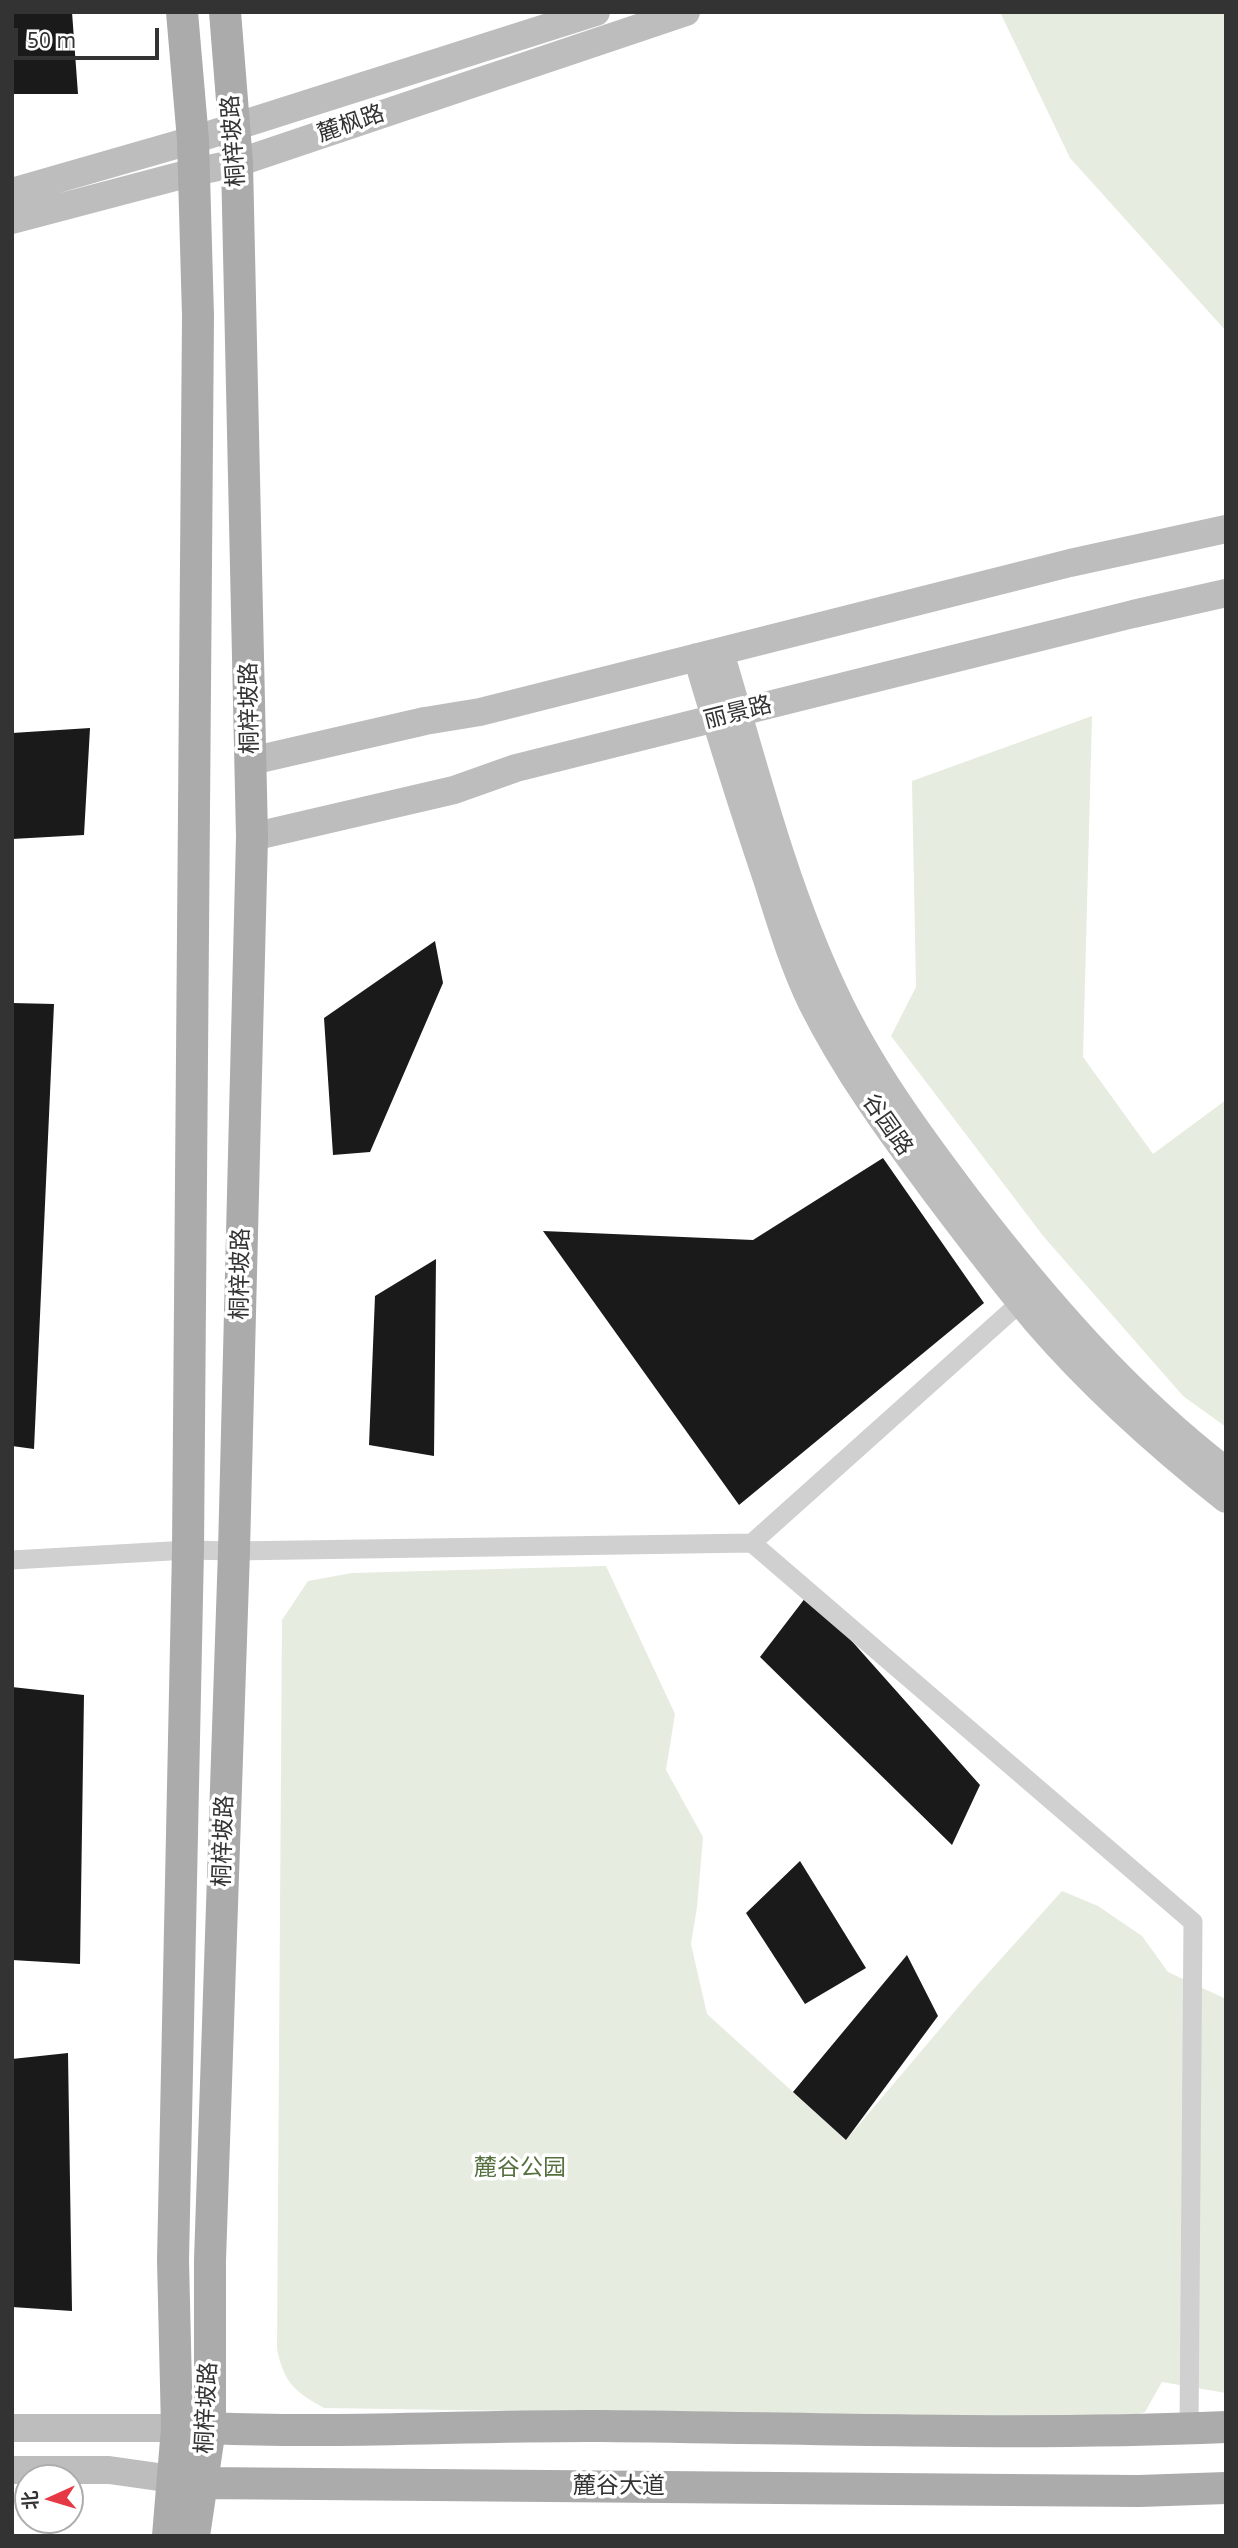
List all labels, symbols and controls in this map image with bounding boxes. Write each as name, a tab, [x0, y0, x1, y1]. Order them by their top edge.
scale bar	[18, 14, 163, 58]
text: 50 m	[27, 26, 76, 54]
street label: 桐梓坡路	[217, 94, 251, 188]
street label: 麓枫路	[314, 100, 388, 148]
street label: 桐梓坡路	[235, 662, 265, 754]
street label: 丽景路	[701, 691, 775, 735]
street label: 谷园路	[856, 1089, 918, 1161]
street label: 桐梓坡路	[226, 1228, 256, 1320]
street label: 桐梓坡路	[209, 1795, 239, 1887]
park label: 麓谷公园	[474, 2154, 566, 2182]
street label: 桐梓坡路	[191, 2361, 223, 2455]
north arrow	[14, 2464, 84, 2534]
street label: 麓谷大道	[573, 2472, 665, 2500]
text: 北	[16, 2490, 44, 2511]

